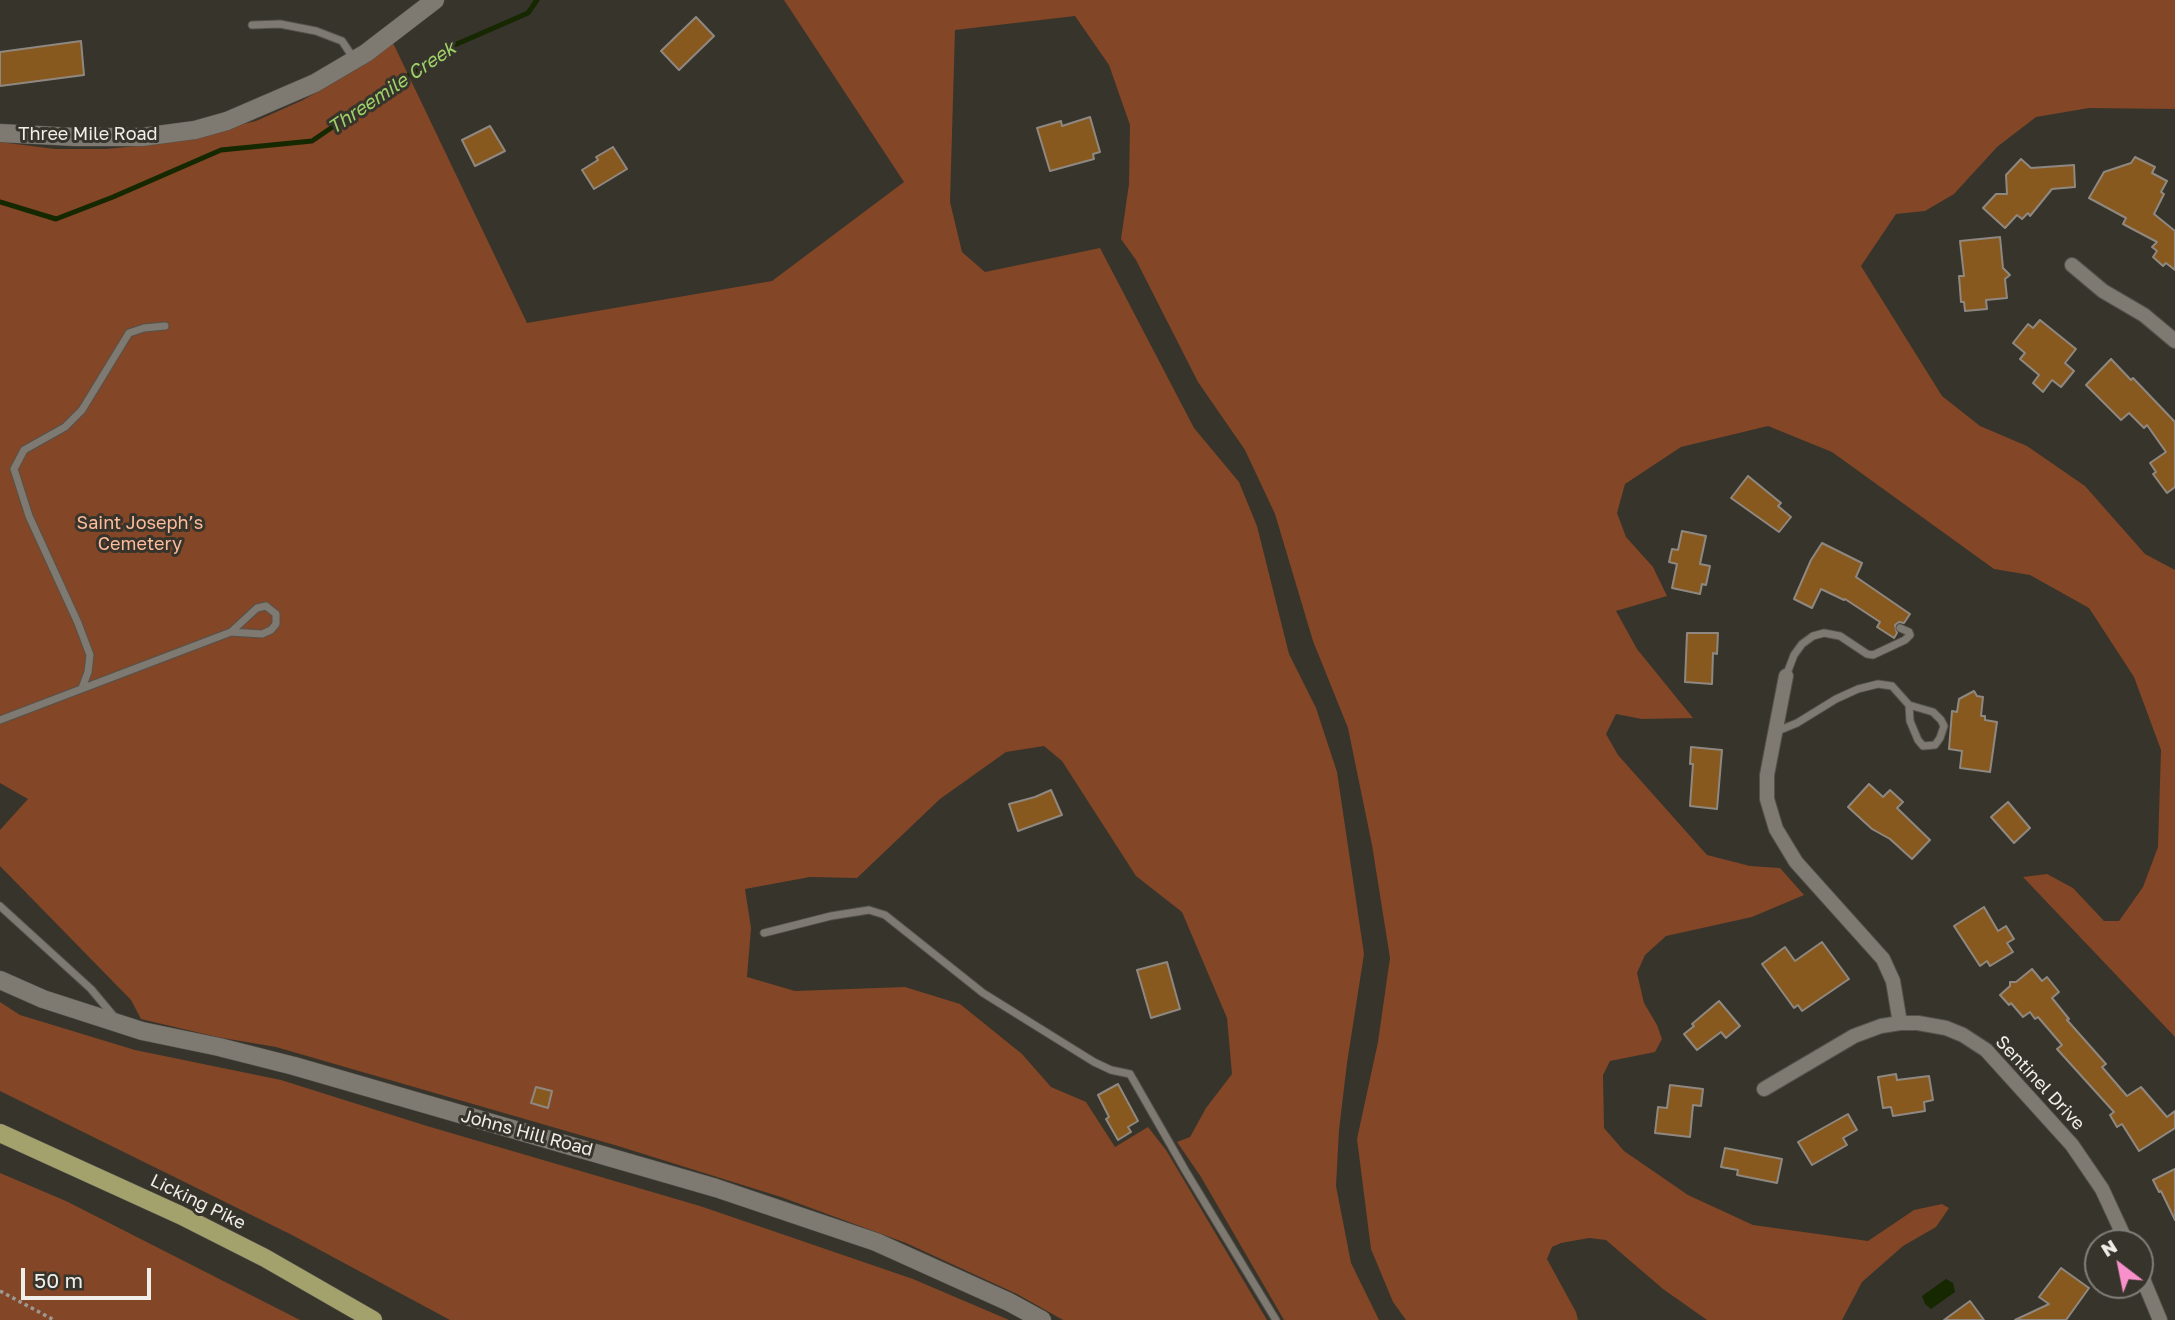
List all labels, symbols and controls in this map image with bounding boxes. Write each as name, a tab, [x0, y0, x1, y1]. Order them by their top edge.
water label: Threemile Creek	[324, 37, 460, 139]
street label: Three Mile Road	[18, 123, 158, 145]
park label: Saint Joseph’s Cemetery	[77, 512, 203, 554]
street label: Sentinel Drive	[1991, 1031, 2089, 1135]
street label: Johns Hill Road	[459, 1105, 595, 1161]
street label: Licking Pike	[147, 1170, 249, 1234]
north arrow	[2084, 1229, 2154, 1299]
text: N	[2096, 1234, 2121, 1261]
scale bar	[24, 1254, 154, 1298]
text: 50 m	[34, 1267, 83, 1293]

